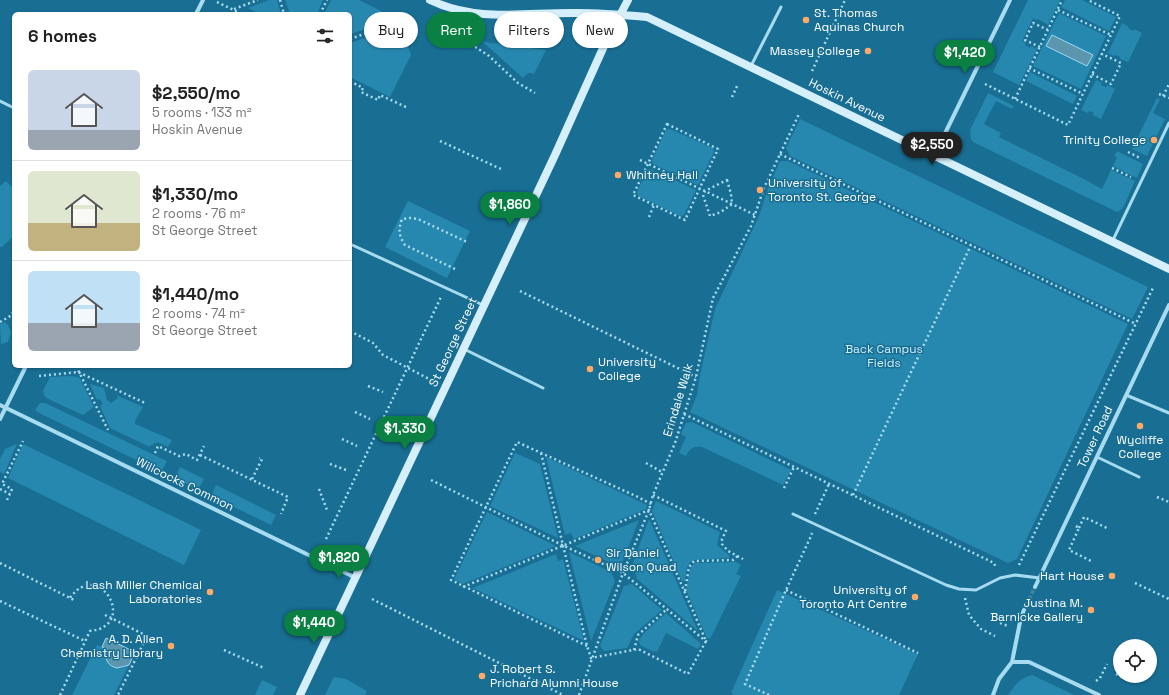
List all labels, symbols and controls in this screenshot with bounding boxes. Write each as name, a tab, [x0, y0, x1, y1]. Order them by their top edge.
place label: St. Thomas Aquinas Church	[814, 5, 904, 35]
chip: Buy	[364, 12, 418, 48]
chip: Rent	[426, 12, 486, 48]
chip: Filters	[494, 12, 564, 48]
chip: New	[572, 12, 628, 48]
marker: St. Thomas Aquinas Church	[801, 15, 811, 25]
text: 6 homes	[28, 25, 97, 47]
icon: filters	[314, 25, 336, 47]
pin: $1,420	[932, 40, 998, 74]
place label: Massey College	[770, 43, 860, 59]
text: $1,420	[944, 44, 986, 61]
marker: Massey College	[863, 46, 873, 56]
street label: Hoskin Avenue	[806, 74, 888, 126]
text: $2,550/mo	[152, 82, 240, 104]
icon: home	[60, 86, 108, 134]
text: 5 rooms · 133 m²	[152, 104, 251, 121]
text: Hoskin Avenue	[152, 121, 243, 138]
pin: $2,550	[899, 132, 965, 166]
place label: Trinity College	[1063, 132, 1146, 148]
marker: Trinity College	[1149, 135, 1159, 145]
text: $2,550	[910, 136, 954, 153]
place label: Whitney Hall	[626, 167, 698, 183]
marker: Whitney Hall	[613, 170, 623, 180]
place label: University of Toronto St. George	[768, 175, 876, 205]
text: $1,330/mo	[152, 183, 238, 205]
marker: University of Toronto St. George	[755, 185, 765, 195]
icon: home	[60, 187, 108, 235]
pin: $1,860	[477, 192, 543, 226]
text: $1,860	[489, 196, 531, 213]
text: 2 rooms · 76 m²	[152, 205, 246, 222]
text: St George Street	[152, 222, 257, 239]
text: $1,440/mo	[152, 283, 239, 305]
icon: home	[60, 287, 108, 335]
street label: St George Street	[425, 295, 481, 389]
text: 2 rooms · 74 m²	[152, 305, 245, 322]
text: St George Street	[152, 322, 257, 339]
park label: Back Campus Fields	[845, 341, 923, 371]
place label: University College	[598, 354, 656, 384]
street label: Erindale Walk	[659, 361, 697, 439]
marker: University College	[585, 364, 595, 374]
street label: Tower Road	[1074, 403, 1116, 471]
pin: $1,330	[372, 416, 438, 450]
text: $1,330	[384, 420, 426, 437]
marker: Wycliffe College	[1135, 421, 1145, 431]
place label: Wycliffe College	[1117, 432, 1163, 462]
street label: Willcocks Common	[133, 453, 237, 515]
pin: $1,820	[306, 545, 372, 579]
place label: Sir Daniel Wilson Quad	[606, 545, 676, 575]
text: $1,820	[318, 549, 360, 566]
marker: Sir Daniel Wilson Quad	[593, 555, 603, 565]
place label: Hart House	[1040, 568, 1104, 584]
marker: Hart House	[1107, 571, 1117, 581]
place label: Lash Miller Chemical Laboratories	[85, 577, 202, 607]
place label: University of Toronto Art Centre	[800, 582, 907, 612]
marker: Lash Miller Chemical Laboratories	[205, 587, 215, 597]
marker: University of Toronto Art Centre	[910, 592, 920, 602]
place label: Justina M. Barnicke Gallery	[990, 595, 1083, 625]
marker: Justina M. Barnicke Gallery	[1086, 605, 1096, 615]
pin: $1,440	[281, 610, 347, 644]
text: $1,440	[293, 614, 335, 631]
place label: A. D. Allen Chemistry Library	[61, 631, 163, 661]
map controls	[1113, 639, 1157, 683]
button: locate	[1113, 639, 1157, 683]
marker: A. D. Allen Chemistry Library	[166, 641, 176, 651]
place label: J. Robert S. Prichard Alumni House	[490, 661, 619, 691]
marker: J. Robert S. Prichard Alumni House	[477, 671, 487, 681]

